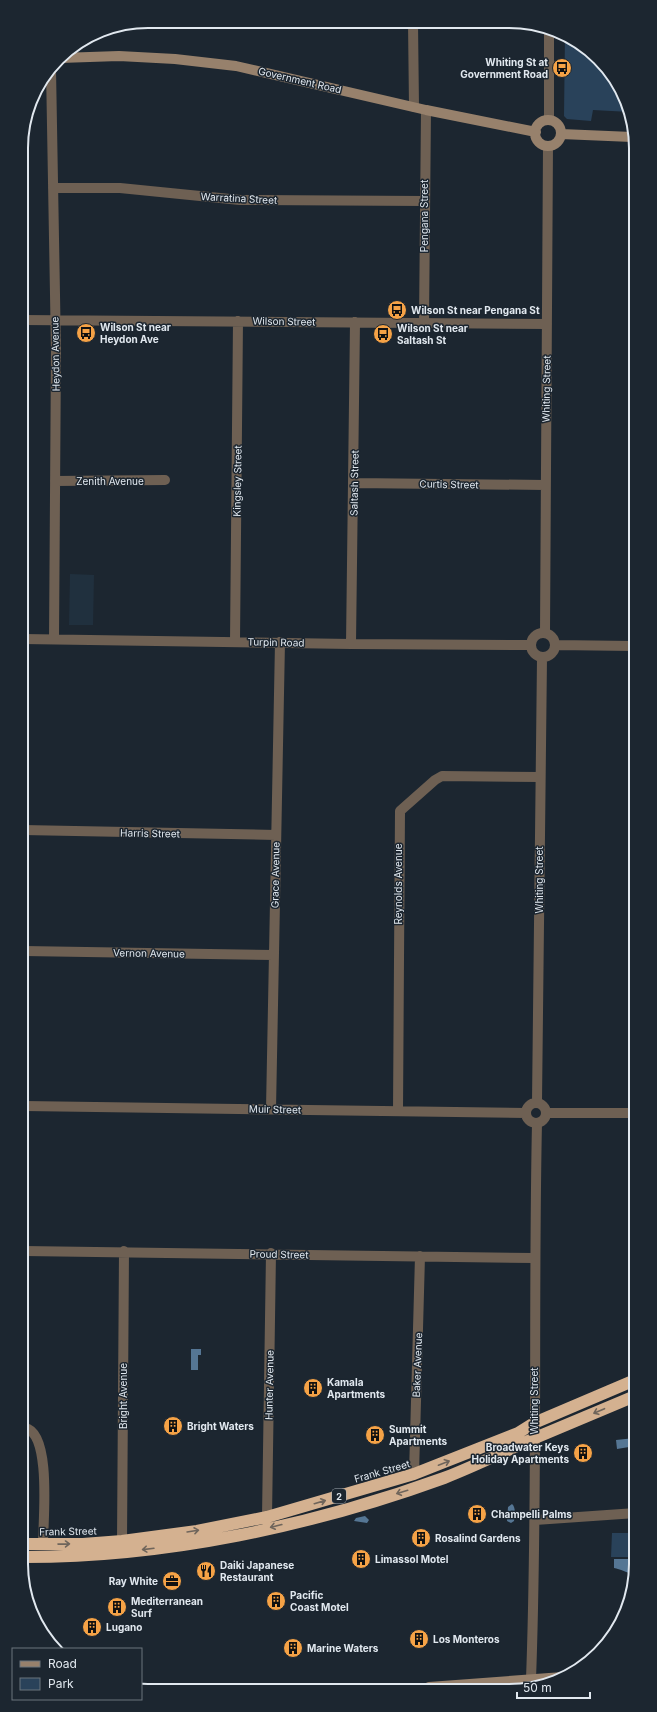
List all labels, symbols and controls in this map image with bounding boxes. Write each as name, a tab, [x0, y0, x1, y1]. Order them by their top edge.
place label: Whiting St at Government Road	[460, 56, 548, 80]
bus stop icon: Whiting St at Government Road	[551, 57, 573, 79]
street label: Government Road	[257, 65, 343, 95]
street label: Pengana Street	[418, 179, 430, 252]
street label: Warratina Street	[200, 190, 278, 206]
bus stop icon: Wilson St near Pengana St	[386, 299, 408, 321]
place label: Wilson St near Pengana St	[411, 304, 540, 317]
street label: Wilson Street	[252, 314, 316, 328]
street label: Heydon Avenue	[48, 317, 62, 391]
place label: Wilson St near Heydon Ave	[100, 321, 171, 346]
bus stop icon: Wilson St near Heydon Ave	[75, 322, 97, 344]
place label: Wilson St near Saltash St	[397, 322, 468, 346]
bus stop icon: Wilson St near Saltash St	[372, 323, 394, 345]
street label: Whiting Street	[539, 355, 553, 423]
street label: Kingsley Street	[230, 445, 244, 517]
street label: Saltash Street	[347, 449, 361, 516]
street label: Zenith Avenue	[76, 475, 144, 487]
street label: Curtis Street	[419, 477, 479, 491]
street label: Turpin Road	[247, 636, 305, 648]
street label: Harris Street	[120, 826, 181, 840]
street label: Grace Avenue	[268, 842, 282, 908]
street label: Reynolds Avenue	[392, 843, 404, 925]
street label: Whiting Street	[533, 846, 545, 913]
street label: Vernon Avenue	[113, 946, 185, 960]
street label: Muir Street	[249, 1103, 302, 1115]
street label: Proud Street	[249, 1247, 309, 1261]
street label: Baker Avenue	[410, 1332, 424, 1398]
street label: Hunter Avenue	[262, 1350, 276, 1420]
street label: Bright Avenue	[117, 1363, 129, 1429]
street label: Whiting Street	[528, 1367, 540, 1434]
place label: Kamala Apartments	[327, 1376, 386, 1400]
building icon: Kamala Apartments	[302, 1377, 324, 1399]
one-way arrow	[594, 1408, 606, 1415]
building icon: Bright Waters	[162, 1415, 184, 1437]
place label: Bright Waters	[187, 1420, 254, 1433]
place label: Summit Apartments	[389, 1423, 448, 1447]
building icon: Summit Apartments	[364, 1424, 386, 1446]
place label: Broadwater Keys Holiday Apartments	[472, 1441, 569, 1466]
building icon: Broadwater Keys Holiday Apartments	[572, 1442, 594, 1464]
street label: Frank Street	[353, 1457, 412, 1485]
one-way arrow	[437, 1459, 449, 1467]
road number: 2	[332, 1489, 346, 1503]
one-way arrow	[395, 1489, 408, 1496]
one-way arrow	[313, 1498, 326, 1505]
building icon: Champelli Palms	[466, 1503, 488, 1525]
place label: Champelli Palms	[491, 1508, 572, 1520]
one-way arrow	[270, 1523, 283, 1530]
street label: Frank Street	[39, 1524, 98, 1538]
one-way arrow	[186, 1527, 199, 1535]
building icon: Rosalind Gardens	[410, 1527, 432, 1549]
place label: Rosalind Gardens	[435, 1532, 521, 1544]
one-way arrow	[57, 1540, 70, 1548]
one-way arrow	[142, 1545, 155, 1553]
building icon: Limassol Motel	[350, 1548, 372, 1570]
place label: Limassol Motel	[375, 1553, 449, 1565]
place label: Daiki Japanese Restaurant	[220, 1559, 294, 1583]
restaurant icon: Daiki Japanese Restaurant	[195, 1560, 217, 1582]
office icon: Ray White	[161, 1570, 183, 1592]
place label: Ray White	[109, 1575, 158, 1588]
place label: Pacific Coast Motel	[290, 1589, 349, 1613]
building icon: Pacific Coast Motel	[265, 1590, 287, 1612]
place label: Mediterranean Surf	[131, 1595, 203, 1619]
building icon: Mediterranean Surf	[106, 1596, 128, 1618]
building icon: Lugano	[81, 1616, 103, 1638]
place label: Lugano	[106, 1621, 142, 1634]
building icon: Los Monteros	[408, 1628, 430, 1650]
place label: Los Monteros	[433, 1633, 500, 1645]
building icon: Marine Waters	[282, 1637, 304, 1659]
place label: Marine Waters	[307, 1642, 379, 1654]
legend	[12, 1648, 142, 1700]
text: Road	[48, 1656, 77, 1671]
scale bar	[517, 1674, 590, 1700]
text: Park	[48, 1676, 74, 1691]
text: 50 m	[523, 1680, 552, 1695]

